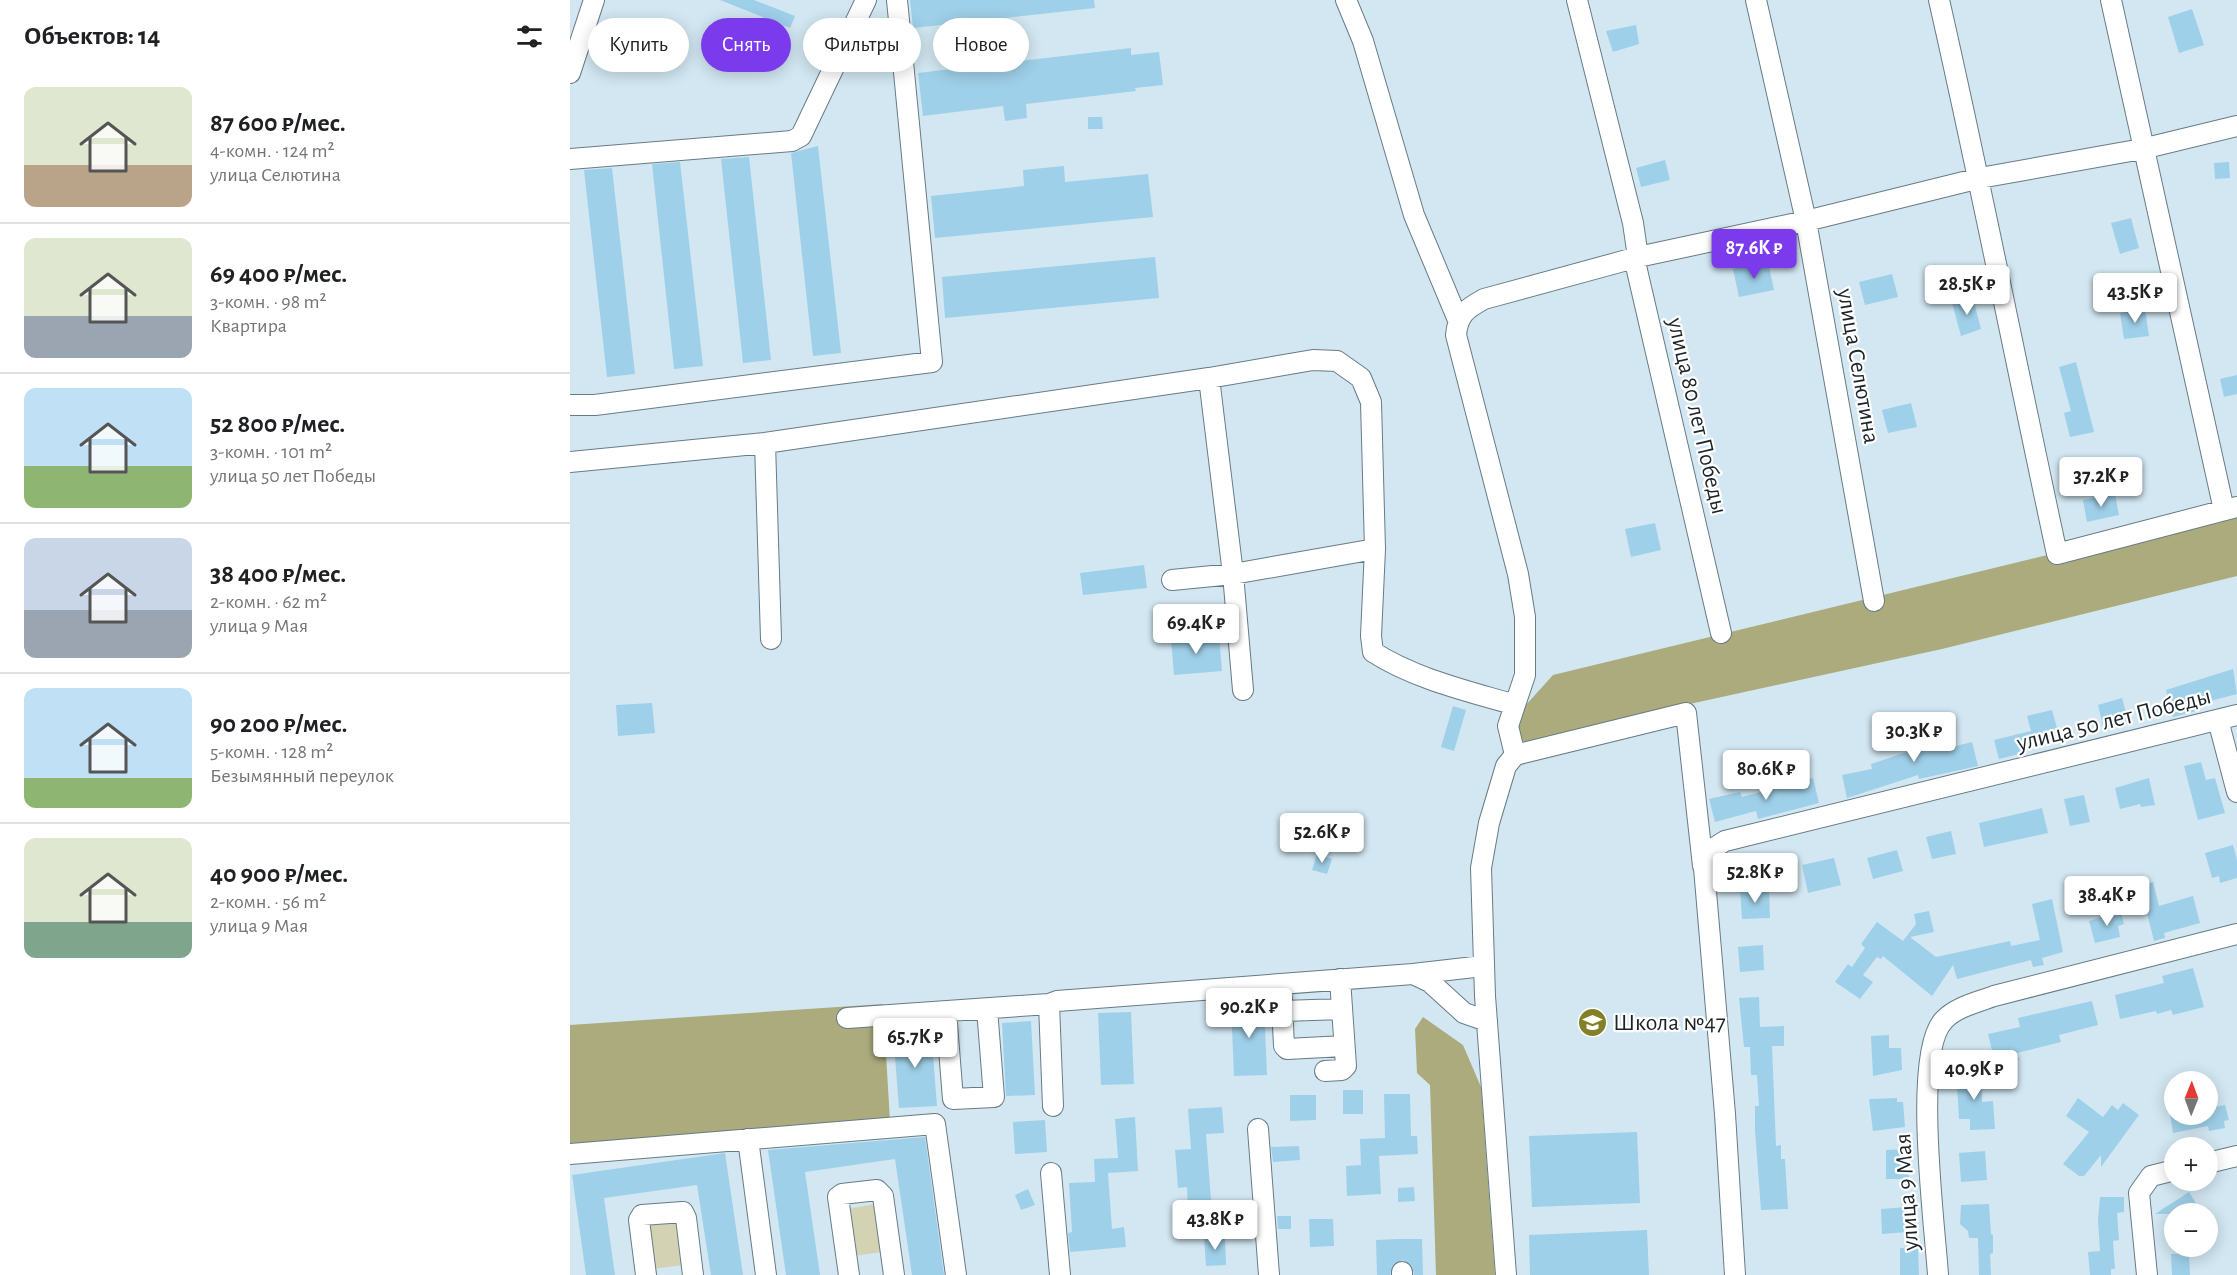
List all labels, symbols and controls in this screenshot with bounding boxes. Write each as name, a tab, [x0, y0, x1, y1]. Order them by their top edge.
chip: Купить	[588, 18, 689, 72]
chip: Снять	[701, 18, 791, 72]
chip: Фильтры	[803, 18, 921, 72]
chip: Новое	[933, 18, 1029, 72]
icon: filters	[513, 20, 546, 53]
text: Объектов: 14	[24, 23, 160, 49]
text: 87 600 ₽/мес.	[210, 110, 346, 136]
icon: home	[72, 111, 144, 183]
text: 4-комн. · 124 m²	[210, 141, 335, 161]
text: улица Селютина	[210, 165, 341, 185]
pin: 87.6K ₽	[1699, 229, 1809, 280]
text: 87.6K ₽	[1726, 238, 1782, 258]
text: 69 400 ₽/мес.	[210, 261, 347, 287]
icon: home	[72, 262, 144, 334]
pin: 28.5K ₽	[1912, 265, 2022, 316]
pin: 43.5K ₽	[2080, 273, 2190, 324]
text: 28.5K ₽	[1939, 274, 1995, 294]
text: 43.5K ₽	[2107, 282, 2163, 302]
street label: улица Селютина	[1832, 286, 1883, 445]
text: 3-комн. · 98 m²	[210, 292, 326, 312]
street label: улица 80 лет Победы	[1663, 315, 1731, 516]
text: Квартира	[210, 316, 287, 336]
text: 52 800 ₽/мес.	[210, 411, 345, 437]
icon: home	[72, 412, 144, 484]
text: 3-комн. · 101 m²	[210, 442, 332, 462]
pin: 37.2K ₽	[2046, 457, 2156, 508]
text: улица 50 лет Победы	[210, 466, 376, 486]
text: 37.2K ₽	[2073, 466, 2129, 486]
text: 38 400 ₽/мес.	[210, 561, 346, 587]
icon: home	[72, 562, 144, 634]
text: 2-комн. · 62 m²	[210, 592, 327, 612]
pin: 69.4K ₽	[1141, 604, 1251, 655]
text: 69.4K ₽	[1167, 613, 1225, 633]
text: улица 9 Мая	[210, 616, 308, 636]
street label: улица 50 лет Победы	[2013, 684, 2214, 756]
text: 90 200 ₽/мес.	[210, 711, 347, 737]
icon: home	[72, 712, 144, 784]
pin: 30.3K ₽	[1859, 712, 1969, 763]
text: 30.3K ₽	[1886, 721, 1942, 741]
text: 5-комн. · 128 m²	[210, 742, 333, 762]
pin: 80.6K ₽	[1711, 750, 1821, 801]
text: 80.6K ₽	[1737, 759, 1795, 779]
text: Безымянный переулок	[210, 766, 394, 786]
pin: 52.6K ₽	[1267, 813, 1377, 864]
text: 52.6K ₽	[1294, 822, 1350, 842]
pin: 52.8K ₽	[1700, 853, 1810, 904]
text: 40 900 ₽/мес.	[210, 861, 348, 887]
icon: home	[72, 862, 144, 934]
text: 52.8K ₽	[1727, 862, 1783, 882]
pin: 38.4K ₽	[2052, 876, 2162, 927]
text: 38.4K ₽	[2078, 885, 2136, 905]
text: 2-комн. · 56 m²	[210, 892, 326, 912]
text: улица 9 Мая	[210, 916, 308, 936]
pin: 90.2K ₽	[1194, 988, 1304, 1039]
text: 90.2K ₽	[1220, 997, 1278, 1017]
school or university icon: Школа №47	[1576, 1007, 1608, 1039]
place label: Школа №47	[1613, 1011, 1726, 1035]
pin: 65.7K ₽	[860, 1018, 970, 1069]
text: 65.7K ₽	[887, 1027, 943, 1047]
pin: 40.9K ₽	[1919, 1050, 2029, 1101]
text: 40.9K ₽	[1945, 1059, 2003, 1079]
north arrow	[2164, 1071, 2218, 1125]
map controls	[2164, 1071, 2218, 1257]
street label: улица 9 Мая	[1891, 1132, 1923, 1253]
button: +	[2164, 1137, 2218, 1191]
pin: 43.8K ₽	[1160, 1200, 1270, 1251]
button: −	[2164, 1203, 2218, 1257]
text: 43.8K ₽	[1186, 1209, 1244, 1229]

